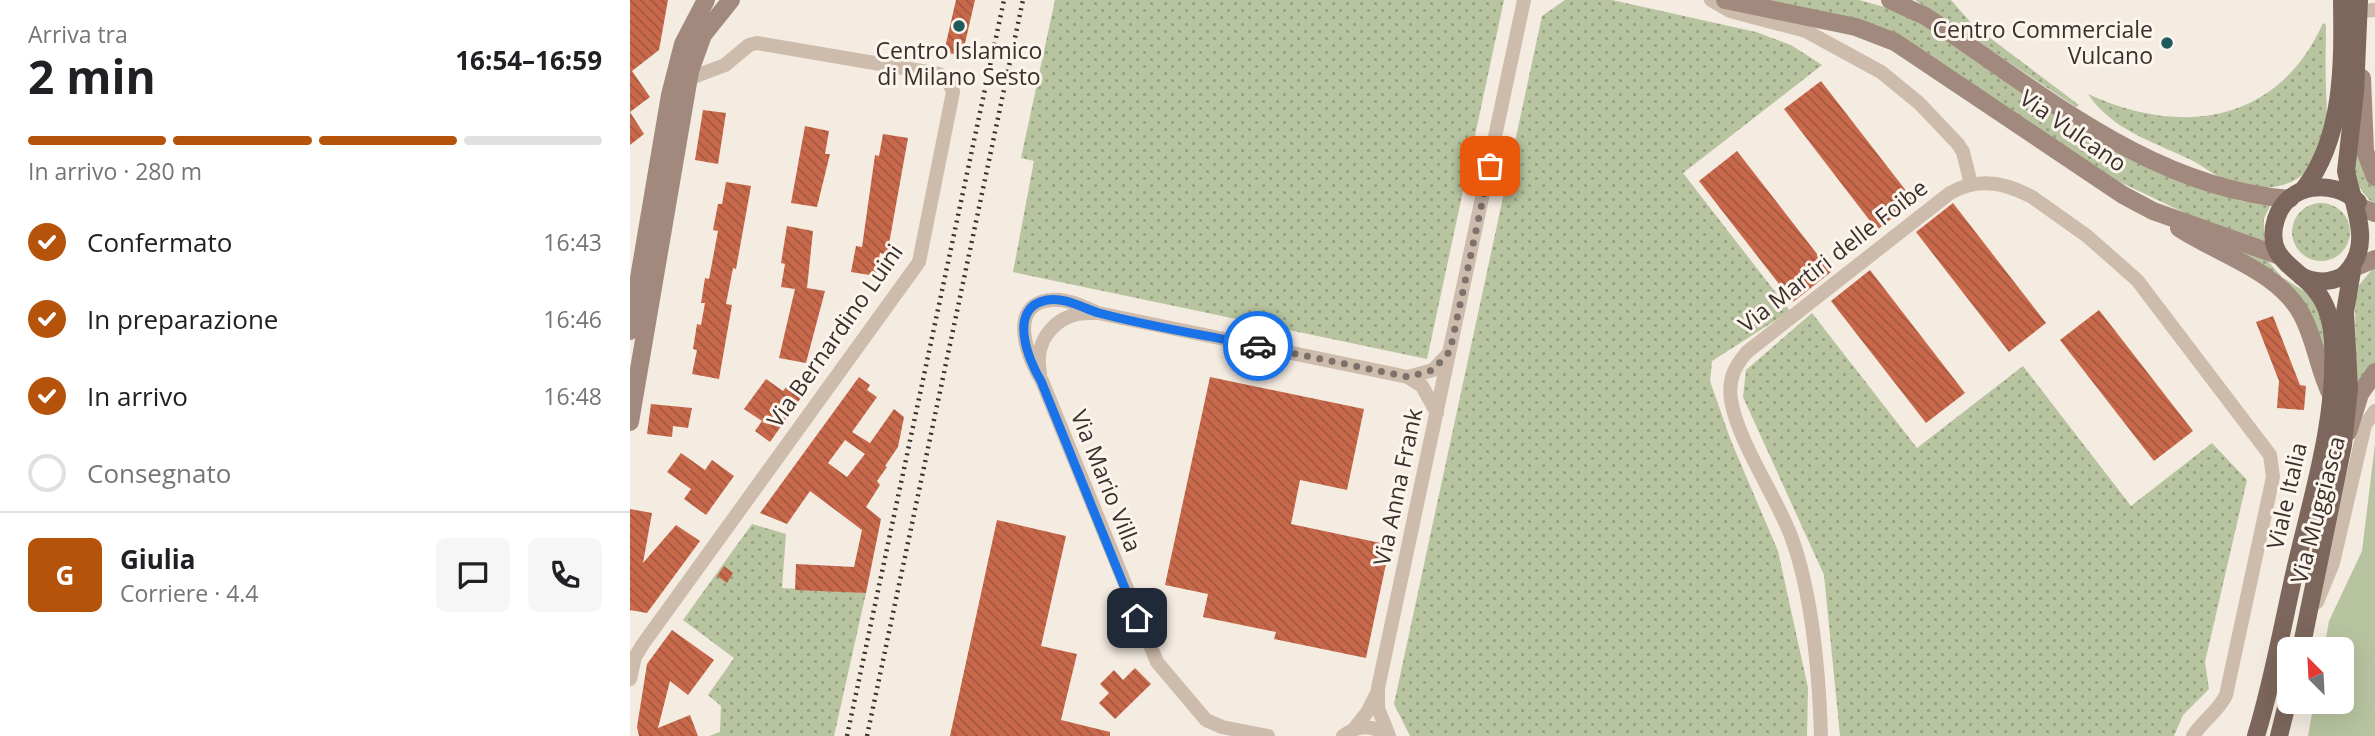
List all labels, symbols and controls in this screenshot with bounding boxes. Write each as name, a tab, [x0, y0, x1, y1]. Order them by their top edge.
place label: Centro Commerciale Vulcano	[1933, 13, 2153, 71]
text: Arriva tra	[28, 18, 128, 50]
marker: Centro Islamico di Milano Sesto	[951, 18, 967, 34]
place label: Centro Islamico di Milano Sesto	[876, 34, 1042, 92]
marker: Centro Commerciale Vulcano	[2159, 35, 2175, 51]
text: 16:54–16:59	[455, 42, 602, 78]
text: 2 min	[28, 45, 156, 107]
street label: Via Vulcano	[2014, 82, 2133, 179]
pin	[1460, 136, 1520, 196]
icon: bag	[1471, 147, 1509, 185]
text: In arrivo · 280 m	[28, 155, 202, 187]
street label: Via Martiri delle Foibe	[1731, 171, 1934, 339]
icon: check	[28, 223, 66, 261]
text: Confermato	[87, 224, 232, 260]
text: 16:43	[543, 226, 602, 258]
street label: Via Bernardino Luini	[759, 237, 910, 434]
icon: check	[28, 300, 66, 338]
text: In preparazione	[87, 301, 278, 337]
text: 16:46	[543, 303, 602, 335]
courier	[1223, 311, 1293, 381]
icon: car	[1239, 327, 1277, 365]
icon: check	[28, 377, 66, 415]
text: In arrivo	[87, 378, 188, 414]
text: 16:48	[543, 380, 602, 412]
street label: Via Mario Villa	[1064, 405, 1150, 556]
street label: Via Anna Frank	[1365, 405, 1429, 568]
street label: Via Muggiasca	[2282, 432, 2352, 587]
street label: Viale Italia	[2258, 439, 2314, 552]
text: Consegnato	[87, 455, 231, 491]
button: chat	[436, 538, 510, 612]
button: phone	[528, 538, 602, 612]
text: Giulia	[120, 541, 195, 577]
text: G	[56, 557, 74, 593]
text: Corriere · 4.4	[120, 577, 259, 609]
pin	[1107, 588, 1167, 648]
icon: home	[1118, 599, 1156, 637]
north arrow	[2277, 637, 2354, 714]
map controls	[2277, 637, 2354, 714]

